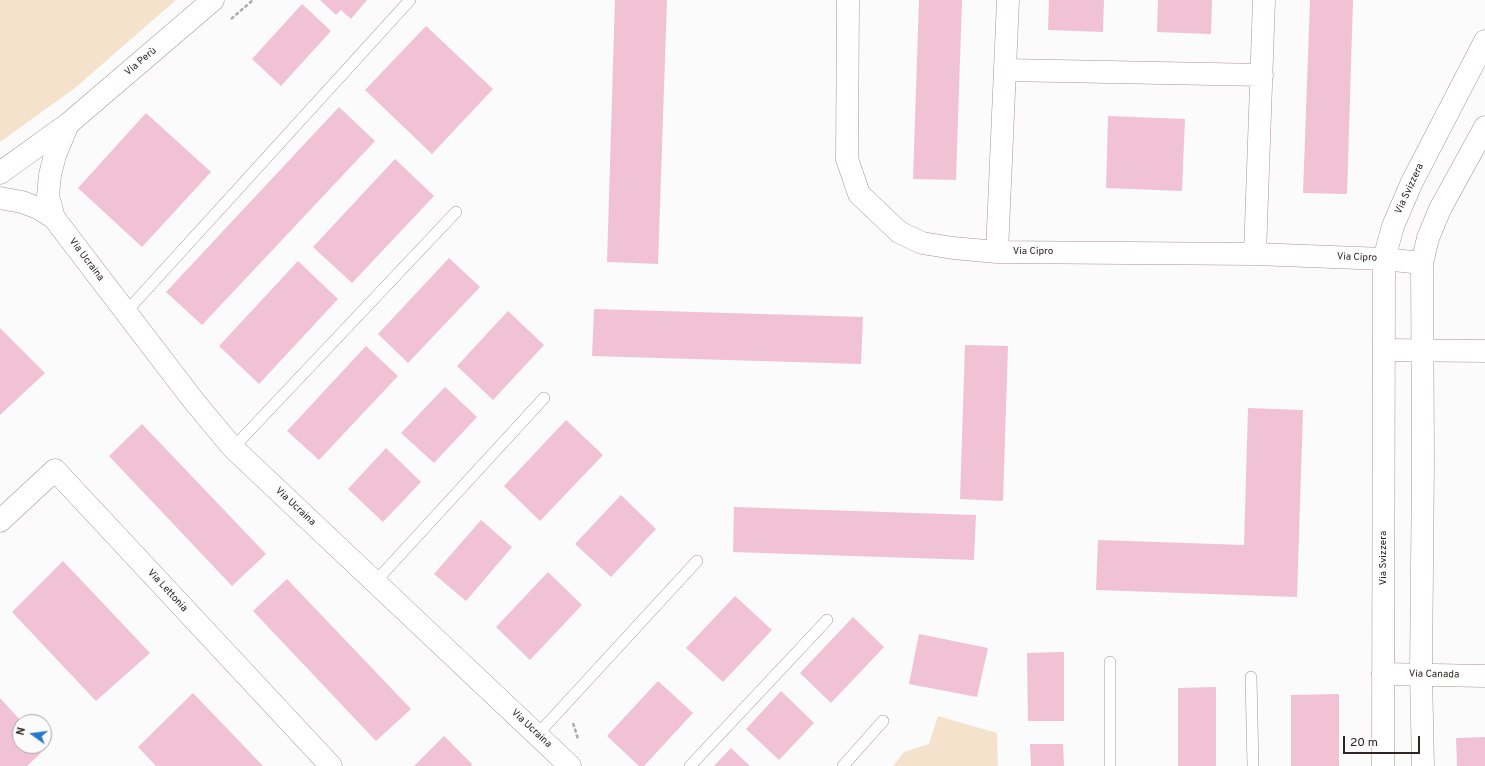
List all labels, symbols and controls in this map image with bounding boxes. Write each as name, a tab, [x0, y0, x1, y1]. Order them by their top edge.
street label: Via Perù	[123, 45, 159, 79]
street label: Via Svizzera	[1393, 162, 1427, 216]
street label: Via Ucraina	[66, 236, 106, 284]
street label: Via Cipro	[1013, 246, 1053, 258]
street label: Via Cipro	[1337, 251, 1377, 265]
street label: Via Ucraina	[272, 485, 318, 529]
street label: Via Svizzera	[1378, 531, 1390, 585]
street label: Via Lettonia	[144, 567, 190, 615]
street label: Via Canada	[1409, 669, 1459, 681]
street label: Via Ucraina	[508, 707, 554, 751]
north arrow	[12, 714, 52, 754]
text: N	[14, 726, 29, 737]
scale bar	[1345, 728, 1422, 754]
text: 20 m	[1350, 735, 1378, 751]

